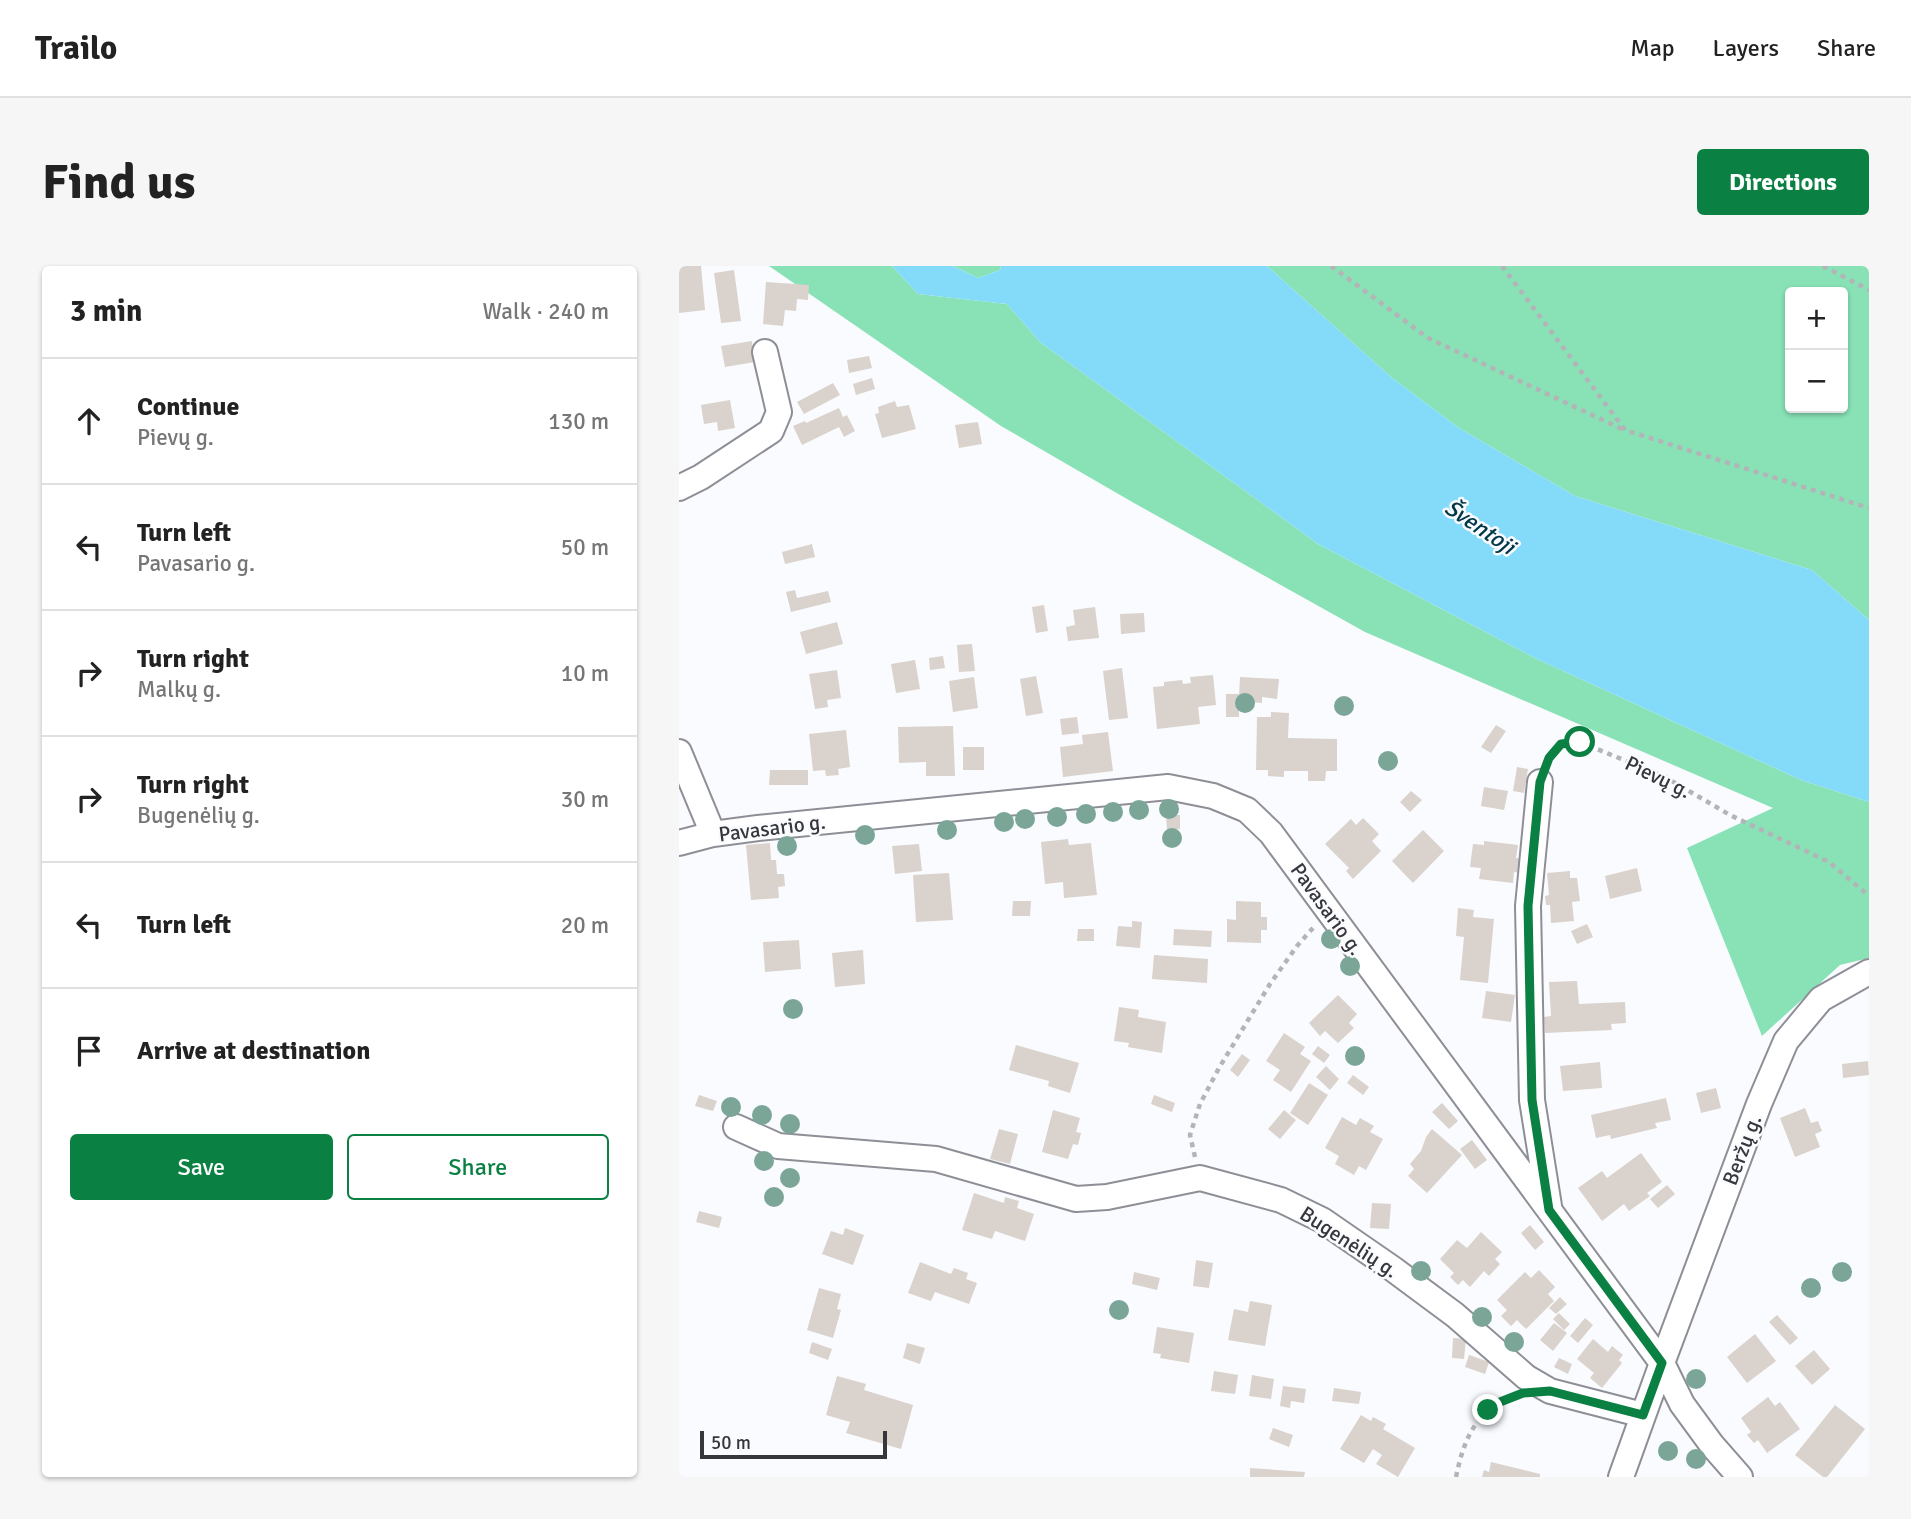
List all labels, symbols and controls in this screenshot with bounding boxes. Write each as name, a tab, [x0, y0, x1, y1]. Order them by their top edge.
text: Trailo	[35, 28, 117, 69]
text: Map	[1630, 33, 1675, 63]
text: Layers	[1713, 33, 1779, 63]
text: Share	[1817, 33, 1876, 63]
button: Directions	[1697, 149, 1869, 215]
text: Find us	[42, 152, 195, 212]
map controls	[1785, 287, 1848, 413]
button: +	[1785, 287, 1848, 350]
text: 3 min	[70, 293, 142, 330]
text: Walk · 240 m	[483, 297, 609, 326]
button: −	[1785, 350, 1848, 413]
text: Continue	[137, 391, 239, 423]
icon: ahead	[70, 402, 108, 440]
text: 130 m	[548, 407, 609, 436]
text: Pievų g.	[137, 423, 214, 452]
water label: Šventoji	[1439, 493, 1523, 563]
text: Turn left	[137, 517, 231, 549]
icon: left	[70, 528, 108, 566]
text: 50 m	[561, 533, 609, 562]
text: Pavasario g.	[137, 549, 255, 578]
text: Turn right	[137, 643, 249, 675]
icon: right	[70, 654, 108, 692]
text: 10 m	[561, 659, 609, 688]
text: Malkų g.	[137, 675, 221, 704]
route start	[1564, 726, 1595, 757]
street label: Pievų g.	[1621, 750, 1695, 804]
text: Turn right	[137, 769, 249, 801]
icon: right	[70, 780, 108, 818]
text: 30 m	[561, 785, 609, 814]
text: Bugenėlių g.	[137, 801, 260, 830]
street label: Pavasario g.	[717, 809, 827, 847]
street label: Pavasario g.	[1285, 858, 1369, 960]
icon: left	[70, 906, 108, 944]
text: Turn left	[137, 909, 231, 941]
text: 20 m	[561, 911, 609, 940]
icon: arrive	[70, 1032, 108, 1070]
text: Arrive at destination	[137, 1035, 370, 1067]
street label: Beržų g.	[1717, 1111, 1767, 1189]
button: Save	[70, 1134, 333, 1200]
button: Share	[347, 1134, 609, 1200]
street label: Bugenėlių g.	[1295, 1201, 1403, 1283]
route end	[1472, 1394, 1503, 1425]
scale bar	[700, 1428, 887, 1460]
text: 50 m	[711, 1431, 751, 1455]

